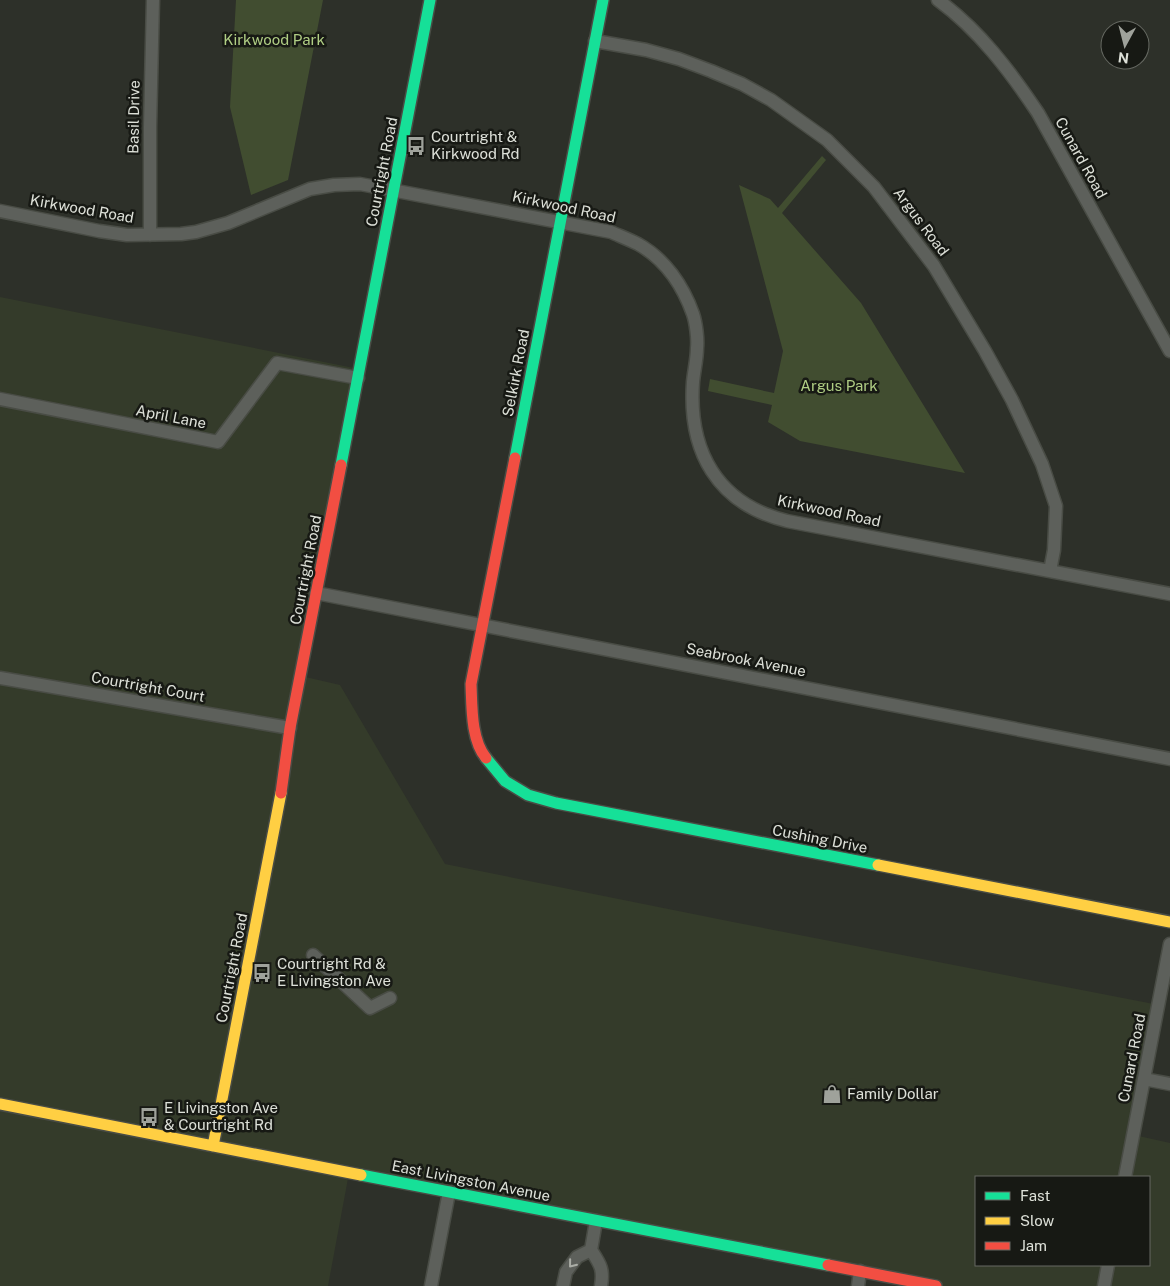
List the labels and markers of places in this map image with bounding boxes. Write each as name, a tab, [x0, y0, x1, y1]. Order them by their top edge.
place label: Courtright & Kirkwood Rd	[431, 128, 519, 162]
bus stop icon: Courtright & Kirkwood Rd	[405, 135, 427, 157]
place label: Courtright Rd & E Livingston Ave	[277, 955, 391, 989]
bus stop icon: Courtright Rd & E Livingston Ave	[251, 962, 273, 984]
shop icon: Family Dollar	[821, 1083, 843, 1105]
place label: Family Dollar	[847, 1085, 939, 1102]
place label: E Livingston Ave & Courtright Rd	[164, 1099, 278, 1133]
bus stop icon: E Livingston Ave & Courtright Rd	[138, 1106, 160, 1128]

